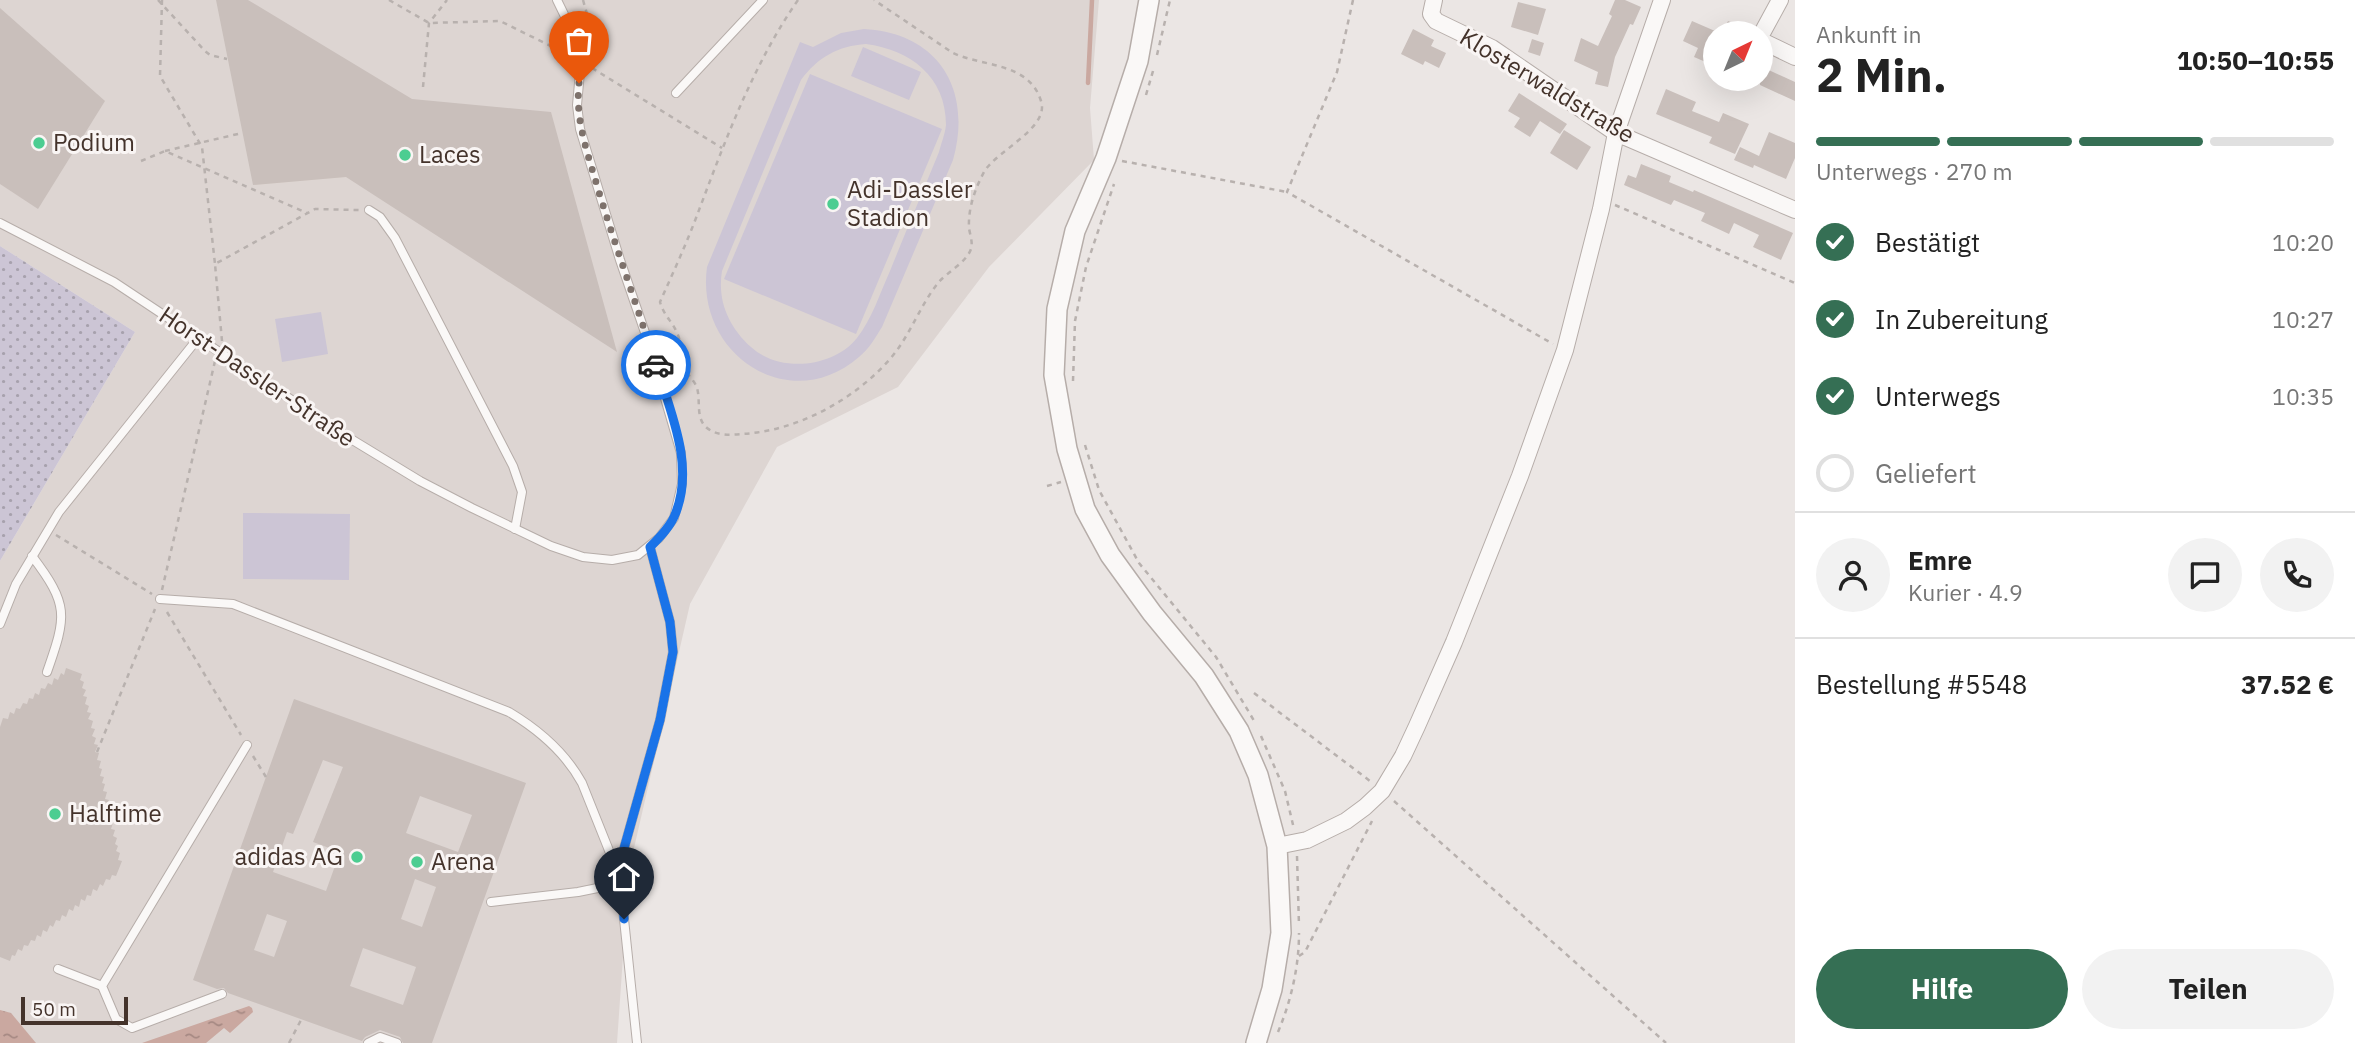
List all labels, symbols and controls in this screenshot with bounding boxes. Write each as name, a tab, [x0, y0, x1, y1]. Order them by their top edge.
pin	[549, 11, 609, 83]
text: Ankunft in	[1816, 19, 1922, 49]
street label: Klosterwaldstraße	[1454, 20, 1641, 150]
north arrow	[1703, 21, 1773, 91]
map controls	[1703, 21, 1773, 91]
icon: bag	[560, 22, 598, 60]
text: 10:50–10:55	[2177, 43, 2334, 77]
text: 2 Min.	[1816, 45, 1947, 105]
place label: Podium	[53, 126, 135, 158]
marker: Podium	[31, 135, 47, 151]
place label: Laces	[419, 138, 481, 170]
marker: Laces	[397, 147, 413, 163]
text: Unterwegs · 270 m	[1816, 156, 2013, 186]
place label: Adi-Dassler Stadion	[847, 173, 973, 233]
marker: Adi-Dassler Stadion	[825, 196, 841, 212]
icon: check	[1816, 223, 1854, 261]
text: Bestätigt	[1875, 225, 1980, 259]
text: 10:20	[2272, 227, 2334, 257]
street label: Horst-Dassler-Straße	[153, 299, 362, 454]
icon: check	[1816, 300, 1854, 338]
text: In Zubereitung	[1875, 302, 2048, 336]
text: 10:27	[2272, 304, 2334, 334]
courier	[621, 330, 691, 400]
icon: car	[637, 346, 675, 384]
icon: check	[1816, 377, 1854, 415]
text: Unterwegs	[1875, 379, 2001, 413]
text: 10:35	[2272, 381, 2334, 411]
text: Geliefert	[1875, 456, 1977, 490]
button: person	[1816, 538, 1890, 612]
button: chat	[2168, 538, 2242, 612]
button: phone	[2260, 538, 2334, 612]
text: Emre	[1908, 543, 1972, 577]
text: Kurier · 4.9	[1908, 577, 2023, 607]
text: Bestellung #5548	[1816, 667, 2027, 701]
text: 37.52 €	[2241, 667, 2334, 701]
place label: Halftime	[69, 797, 162, 829]
marker: Halftime	[47, 806, 63, 822]
place label: adidas AG	[234, 840, 343, 872]
place label: Arena	[431, 845, 495, 877]
pin	[594, 847, 654, 919]
marker: adidas AG	[349, 849, 365, 865]
marker: Arena	[409, 854, 425, 870]
icon: home	[605, 858, 643, 896]
button: Hilfe	[1816, 949, 2068, 1029]
button: Teilen	[2082, 949, 2334, 1029]
scale bar	[21, 994, 128, 1026]
text: 50 m	[32, 997, 76, 1021]

